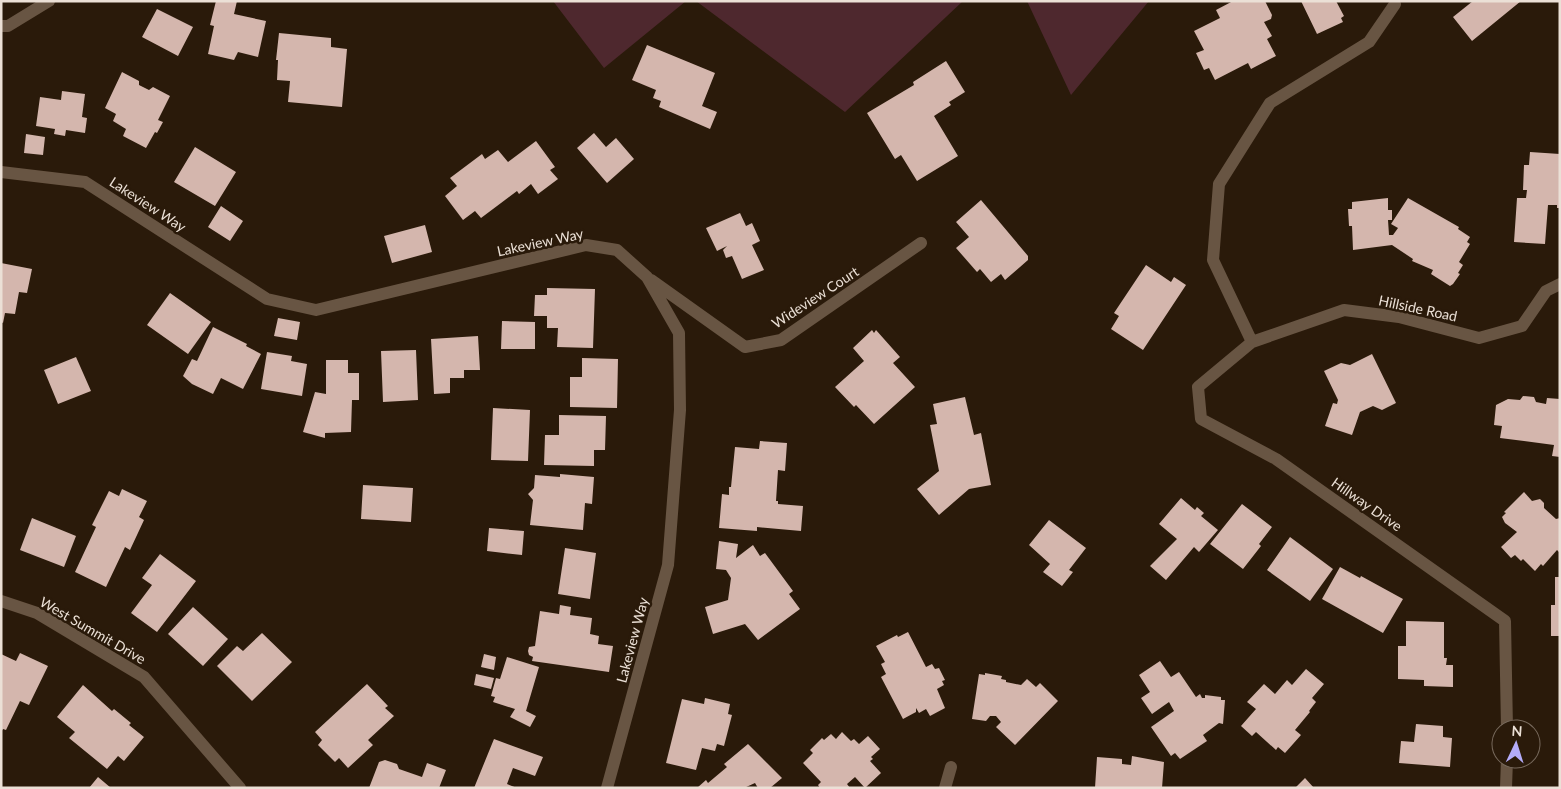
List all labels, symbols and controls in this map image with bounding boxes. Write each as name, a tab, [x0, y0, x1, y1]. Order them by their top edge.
street label: Lakeview Way	[107, 173, 190, 235]
street label: Lakeview Way	[495, 224, 585, 259]
street label: Wideview Court	[768, 263, 862, 331]
street label: Hillside Road	[1377, 291, 1459, 325]
street label: Hillway Drive	[1329, 473, 1405, 535]
street label: West Summit Drive	[37, 593, 149, 667]
street label: Lakeview Way	[612, 595, 652, 685]
north arrow	[1491, 719, 1541, 769]
text: N	[1511, 722, 1523, 739]

